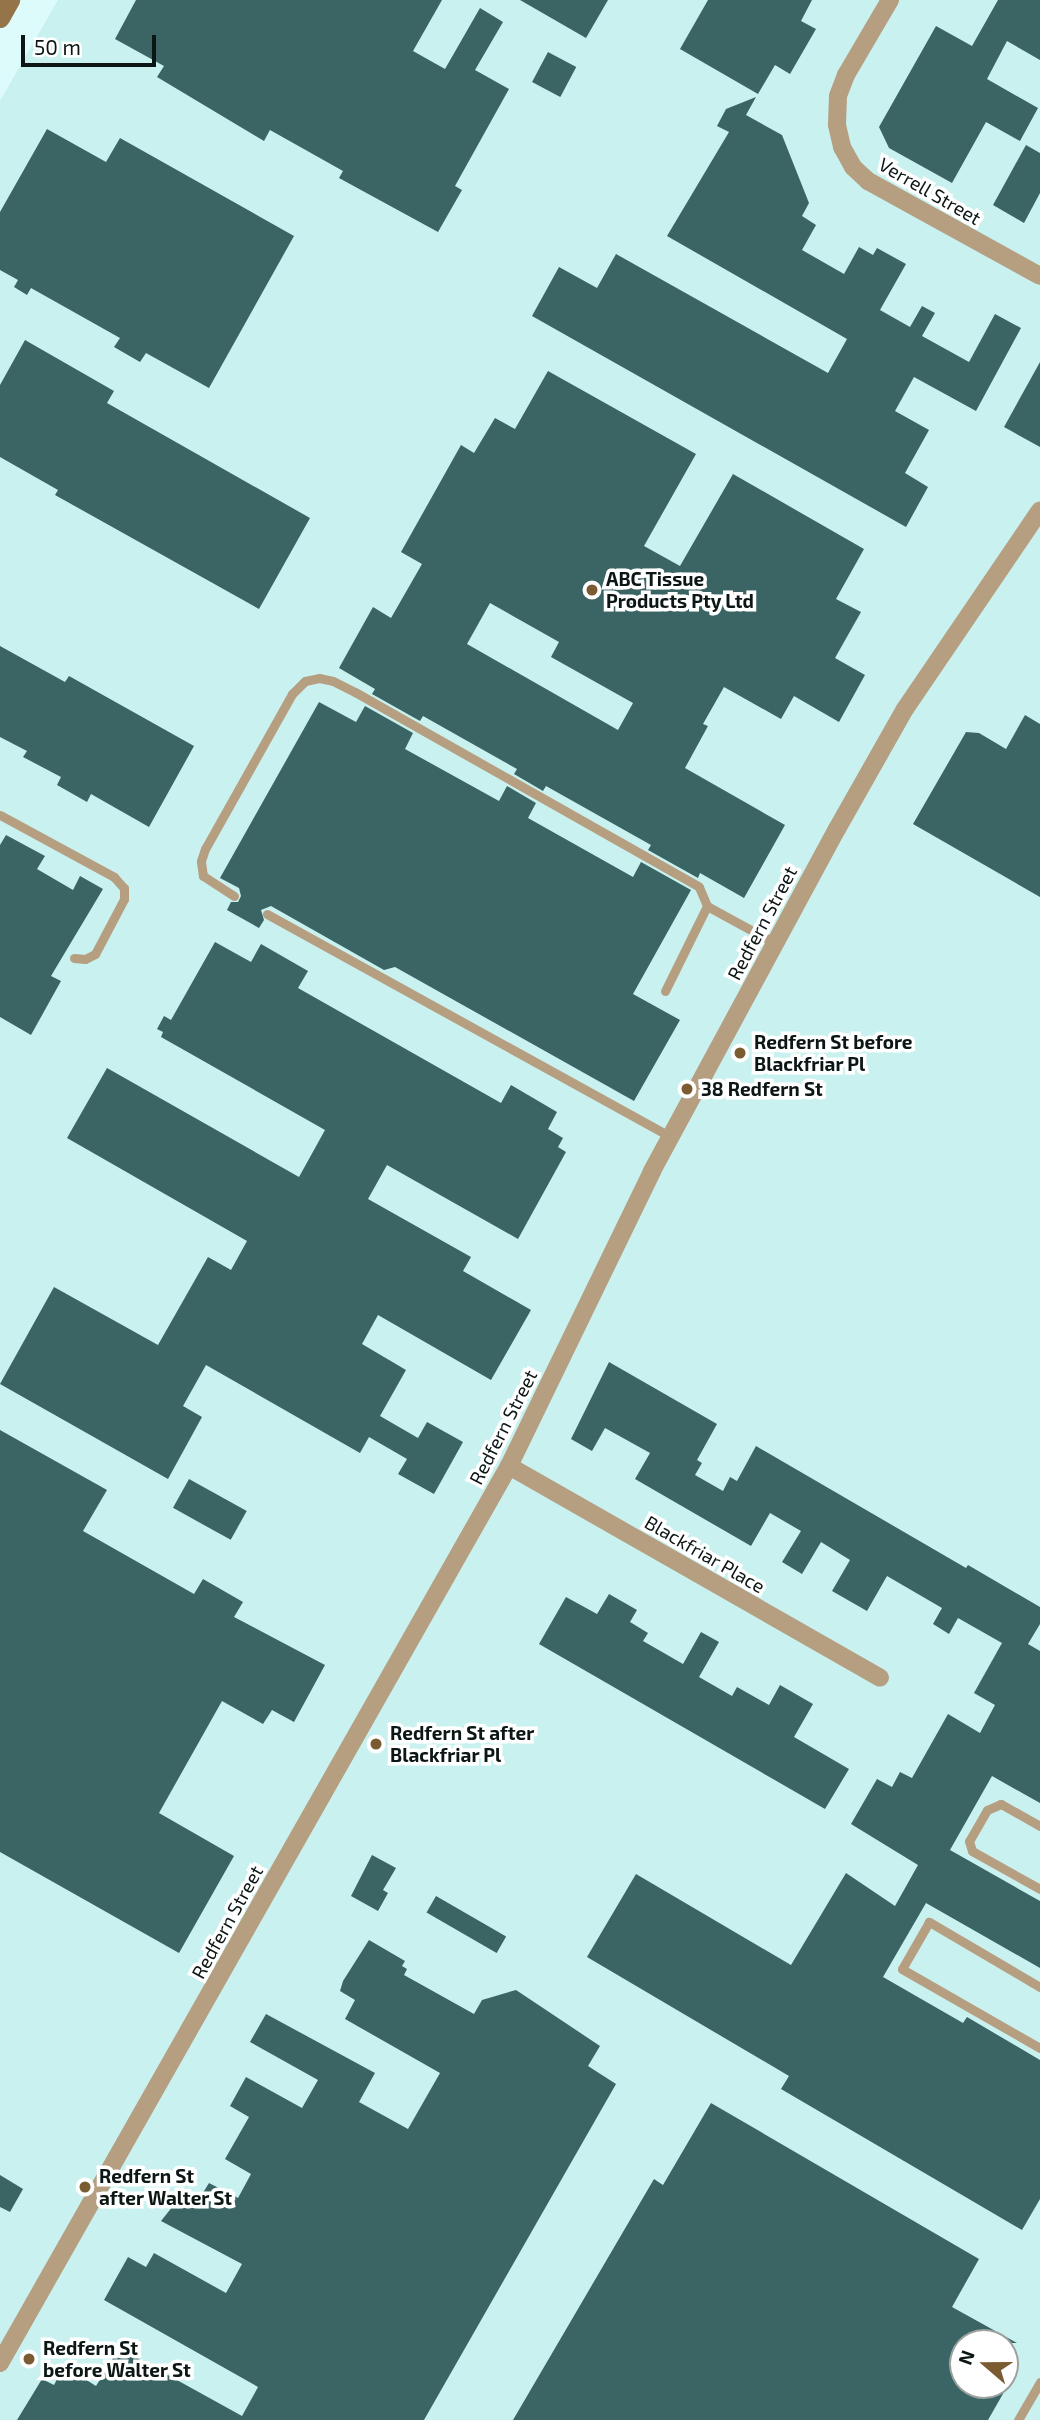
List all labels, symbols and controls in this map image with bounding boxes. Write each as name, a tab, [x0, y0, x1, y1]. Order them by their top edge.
scale bar	[24, 21, 159, 65]
text: 50 m	[34, 34, 81, 59]
street label: Verrell Street	[875, 152, 985, 230]
place label: ABC Tissue Products Pty Ltd	[606, 568, 754, 612]
marker: ABC Tissue Products Pty Ltd	[584, 582, 600, 598]
street label: Redfern Street	[722, 862, 802, 984]
place label: Redfern St before Blackfriar Pl	[754, 1031, 913, 1075]
marker: Redfern St before Blackfriar Pl	[732, 1045, 748, 1061]
place label: 38 Redfern St	[701, 1078, 823, 1100]
marker: 38 Redfern St	[679, 1081, 695, 1097]
street label: Redfern Street	[464, 1366, 542, 1488]
street label: Blackfriar Place	[641, 1510, 769, 1598]
place label: Redfern St after Blackfriar Pl	[390, 1722, 534, 1766]
marker: Redfern St after Blackfriar Pl	[368, 1736, 384, 1752]
street label: Redfern Street	[187, 1862, 267, 1982]
place label: Redfern St after Walter St	[99, 2165, 233, 2209]
marker: Redfern St after Walter St	[77, 2179, 93, 2195]
north arrow	[949, 2329, 1019, 2399]
place label: Redfern St before Walter St	[43, 2337, 191, 2381]
text: N	[953, 2347, 979, 2368]
marker: Redfern St before Walter St	[21, 2351, 37, 2367]

